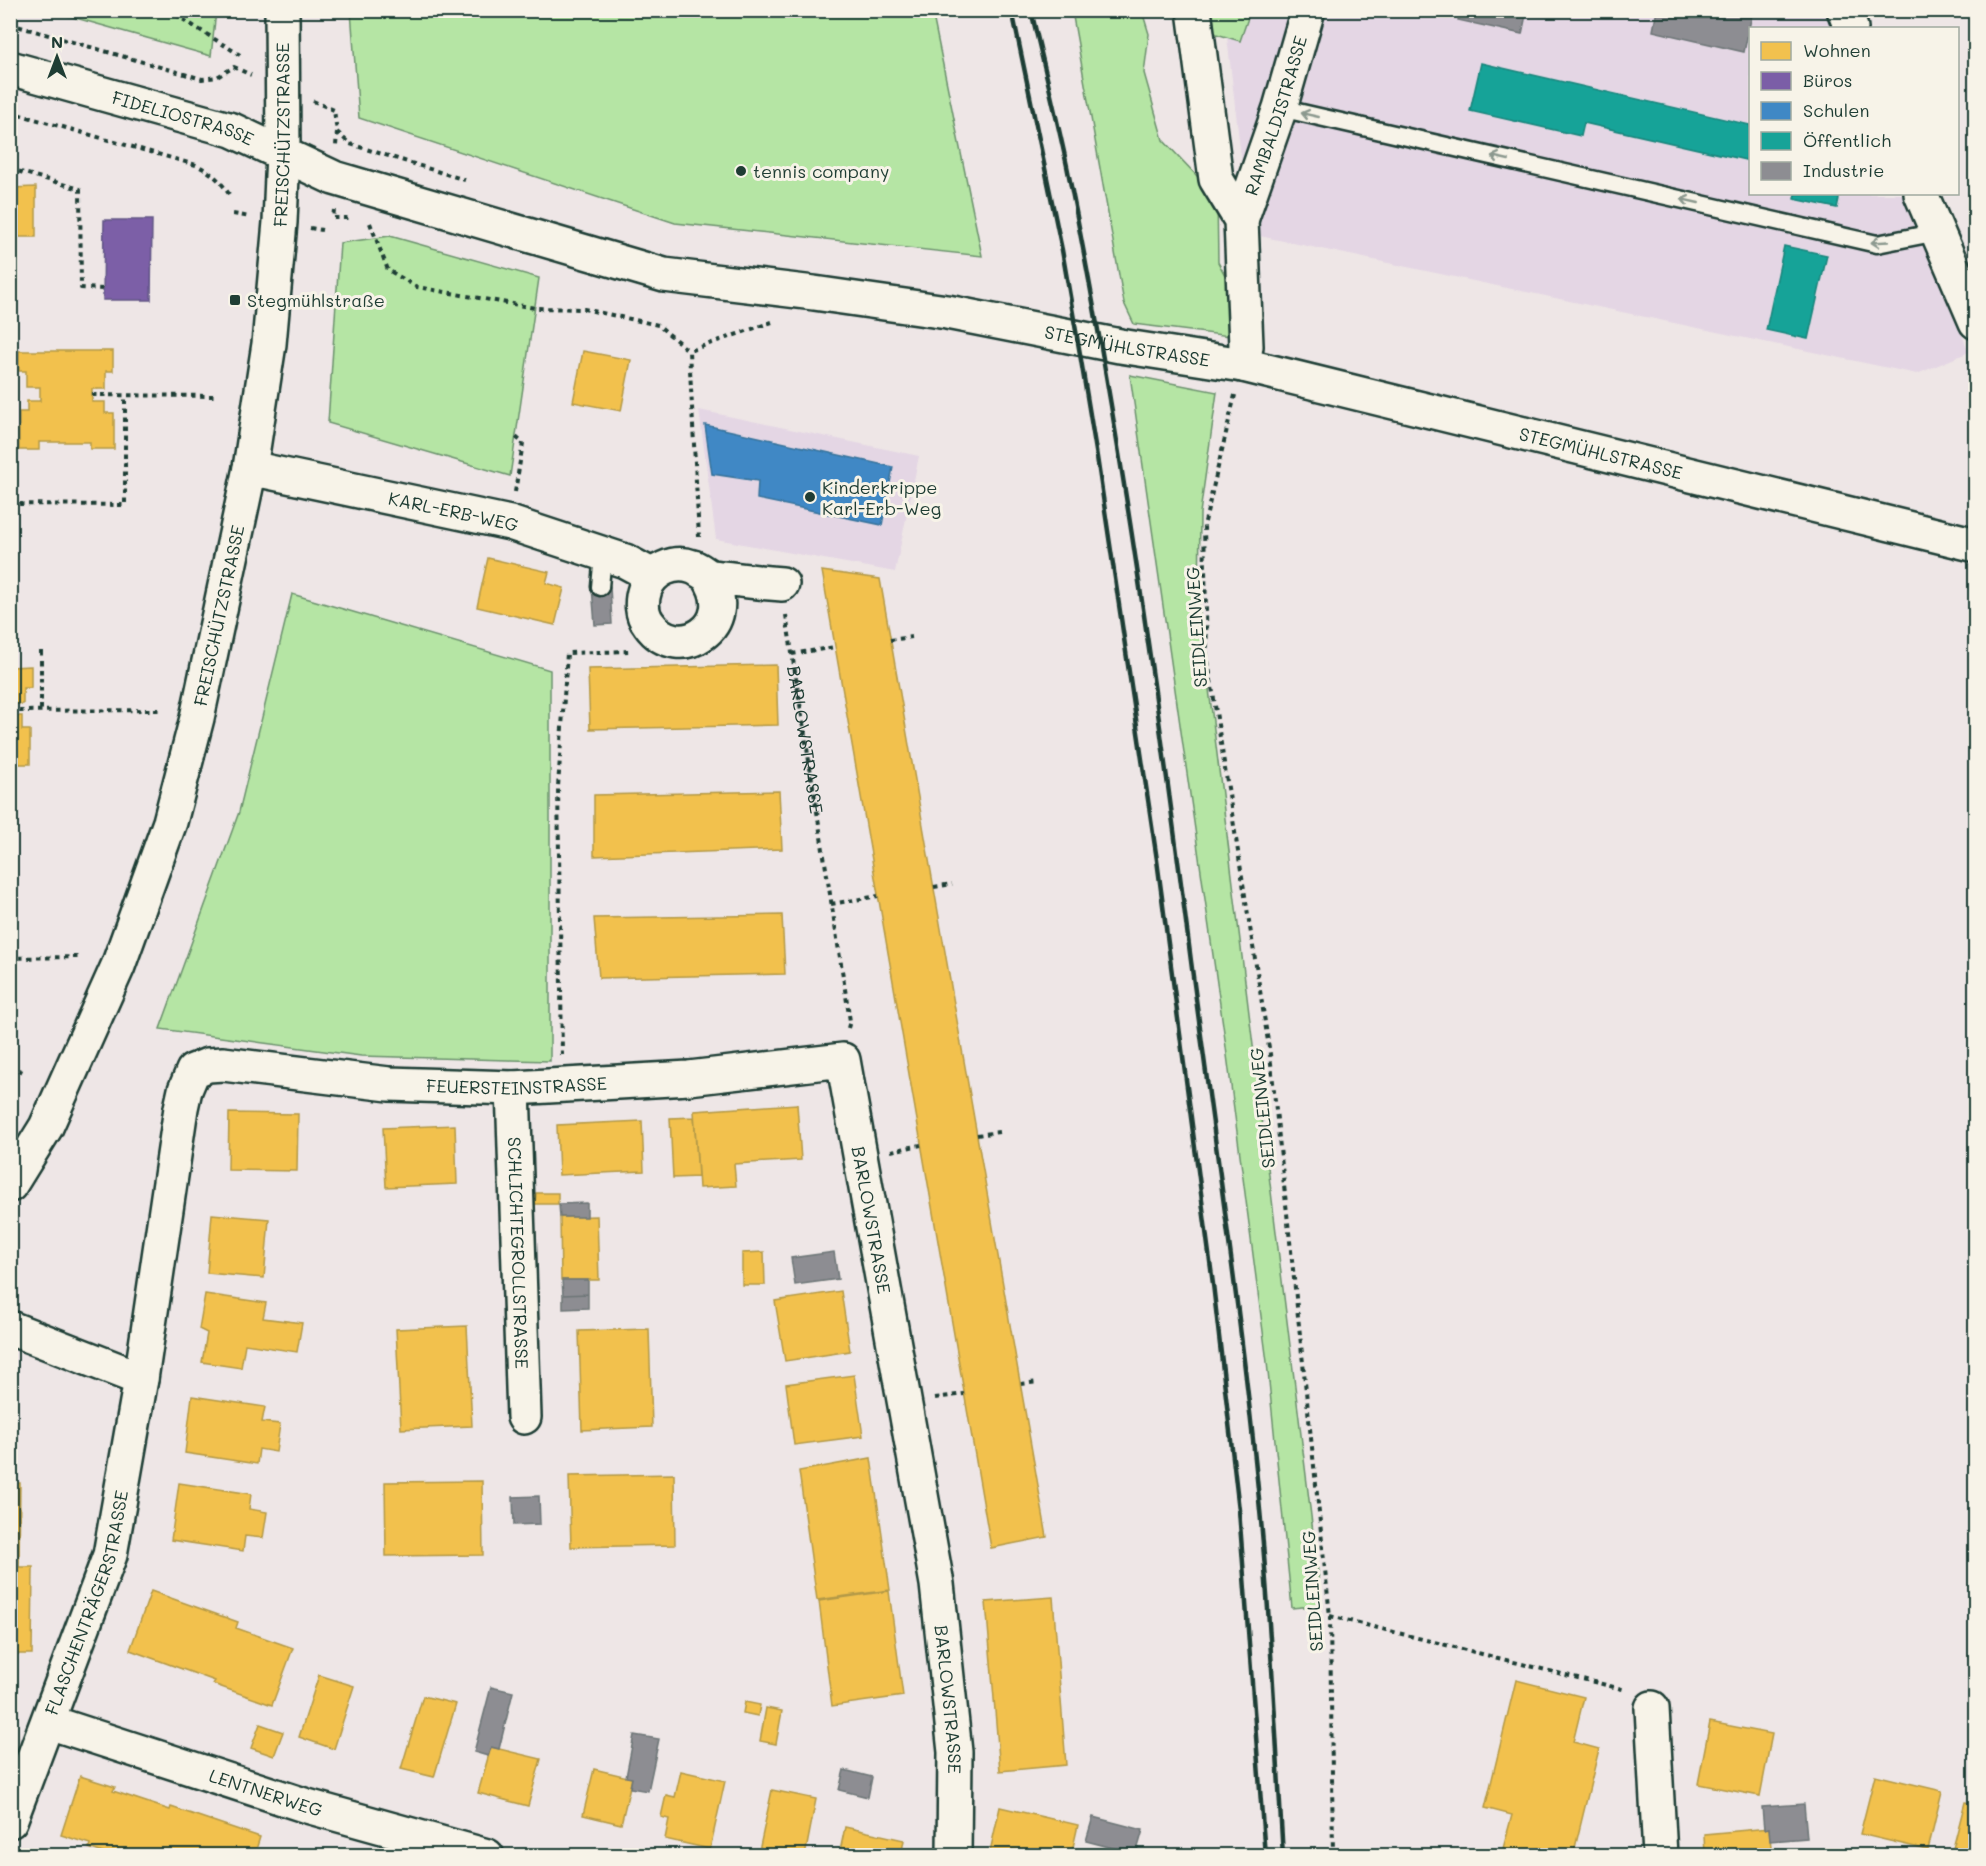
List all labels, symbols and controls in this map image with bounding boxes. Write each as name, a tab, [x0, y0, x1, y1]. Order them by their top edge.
north arrow	[27, 27, 87, 87]
legend	[1749, 27, 1959, 195]
text: N	[51, 31, 63, 52]
street label: RAMBALDISTRASSE	[1238, 33, 1312, 199]
text: Wohnen	[1803, 38, 1871, 62]
street label: FREISCHÜTZSTRASSE	[268, 42, 295, 228]
text: Büros	[1803, 68, 1852, 92]
street label: FIDELIOSTRASSE	[109, 85, 258, 151]
text: Schulen	[1803, 98, 1869, 122]
one-way arrow	[1301, 108, 1320, 120]
text: Öffentlich	[1803, 128, 1891, 152]
one-way arrow	[1491, 152, 1510, 163]
text: Industrie	[1803, 158, 1884, 182]
place label: tennis company	[753, 159, 889, 183]
marker: tennis company	[734, 164, 748, 178]
one-way arrow	[1681, 195, 1700, 207]
one-way arrow	[1871, 236, 1891, 247]
place label: Stegmühlstraße	[247, 288, 385, 312]
marker: Stegmühlstraße	[228, 293, 242, 307]
street label: STEGMÜHLSTRASSE	[1043, 319, 1212, 372]
street label: STEGMÜHLSTRASSE	[1517, 421, 1685, 485]
place label: Kinderkrippe Karl-Erb-Weg	[822, 475, 941, 520]
street label: KARL-ERB-WEG	[386, 486, 522, 537]
marker: Kinderkrippe Karl-Erb-Weg	[803, 490, 817, 504]
street label: FREISCHÜTZSTRASSE	[188, 523, 250, 708]
street label: SEIDLEINWEG	[1180, 566, 1212, 688]
street label: BARLOWSTRASSE	[782, 664, 829, 815]
street label: SEIDLEINWEG	[1244, 1047, 1280, 1169]
street label: FEUERSTEINSTRASSE	[426, 1071, 608, 1100]
street label: SCHLICHTEGROLLSTRASSE	[503, 1136, 534, 1369]
street label: BARLOWSTRASSE	[847, 1144, 897, 1296]
street label: FLASCHENTRÄGERSTRASSE	[39, 1488, 133, 1718]
street label: SEIDLEINWEG	[1296, 1530, 1328, 1652]
street label: BARLOWSTRASSE	[929, 1624, 967, 1774]
street label: LENTNERWEG	[206, 1763, 325, 1822]

